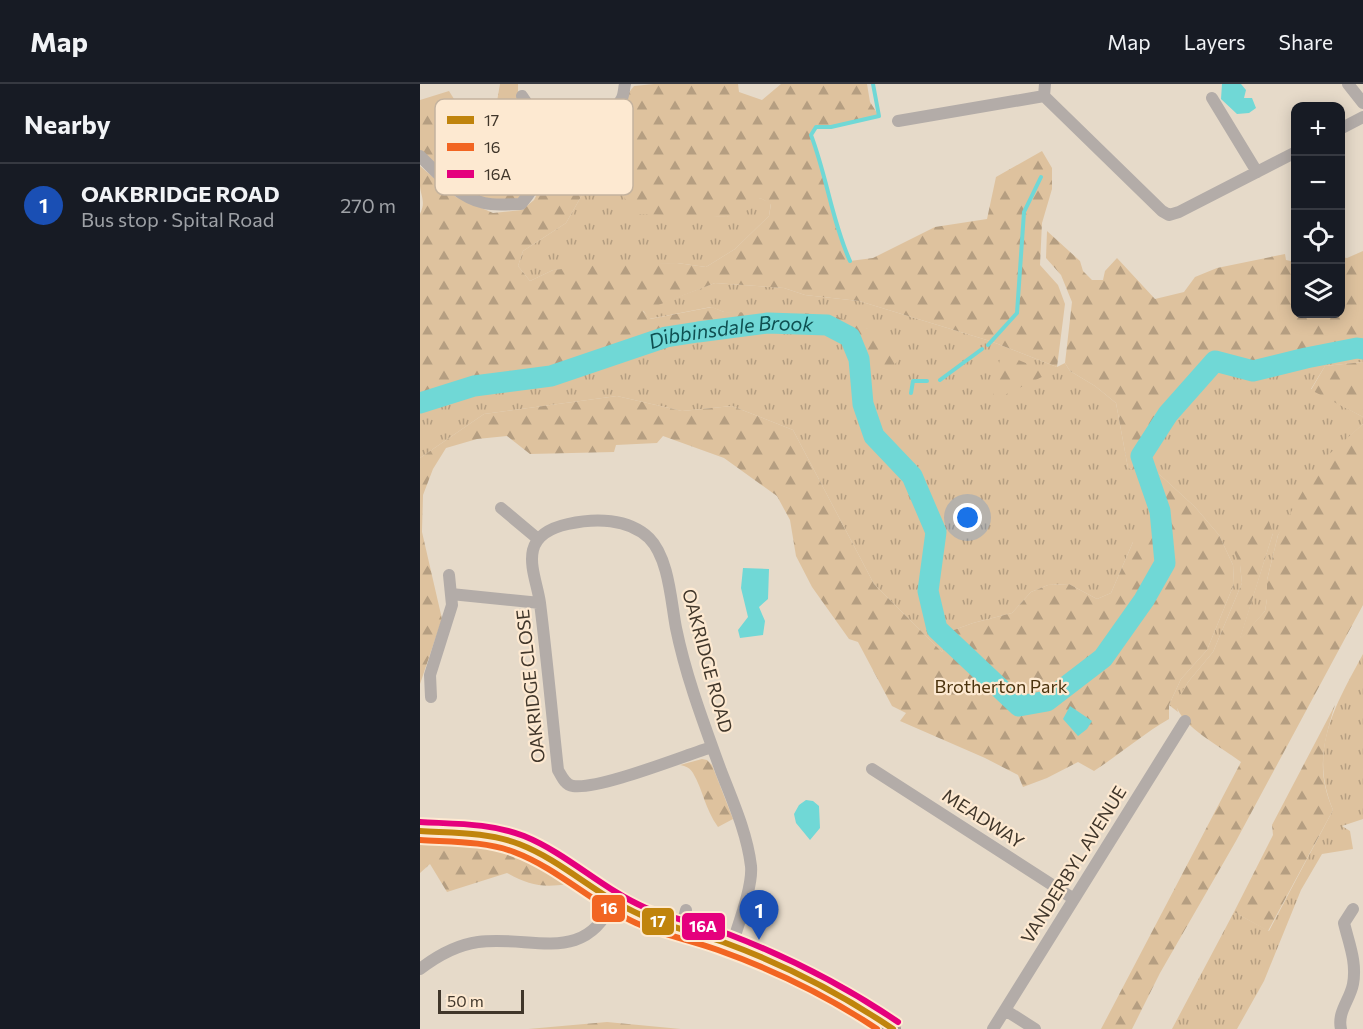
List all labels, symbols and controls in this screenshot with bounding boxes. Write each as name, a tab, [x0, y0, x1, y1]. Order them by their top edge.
text: Map	[30, 24, 88, 58]
text: Map	[1107, 29, 1151, 54]
text: Layers	[1184, 29, 1246, 54]
text: Share	[1279, 29, 1333, 54]
legend	[435, 99, 633, 195]
map controls	[1291, 102, 1345, 318]
button: +	[1291, 102, 1345, 156]
text: Nearby	[24, 108, 111, 139]
text: 17	[484, 110, 499, 129]
text: 16	[484, 137, 501, 156]
button: −	[1291, 156, 1345, 210]
text: 16A	[484, 164, 511, 183]
text: OAKBRIDGE ROAD	[81, 180, 280, 207]
text: 1	[39, 193, 48, 217]
text: 270 m	[340, 193, 396, 217]
text: Bus stop · Spital Road	[81, 207, 274, 231]
button: locate	[1291, 210, 1345, 264]
button: layers	[1291, 264, 1345, 318]
water label: Dibbinsdale Brook	[645, 310, 815, 353]
your location	[953, 503, 982, 532]
street label: OAKRIDGE ROAD	[678, 586, 738, 735]
street label: OAKRIDGE CLOSE	[511, 608, 549, 764]
park label: Brotherton Park	[935, 675, 1068, 697]
street label: VANDERBYL AVENUE	[1016, 782, 1131, 947]
street label: MEADWAY	[939, 784, 1029, 853]
pin: 1	[740, 890, 778, 940]
line badge: 16	[591, 894, 626, 923]
text: 16	[600, 898, 618, 917]
line badge: 17	[641, 907, 675, 936]
text: 17	[650, 911, 666, 930]
line badge: 16A	[681, 912, 726, 941]
text: 16A	[689, 916, 718, 935]
scale bar	[438, 987, 524, 1014]
text: 50 m	[447, 991, 484, 1010]

